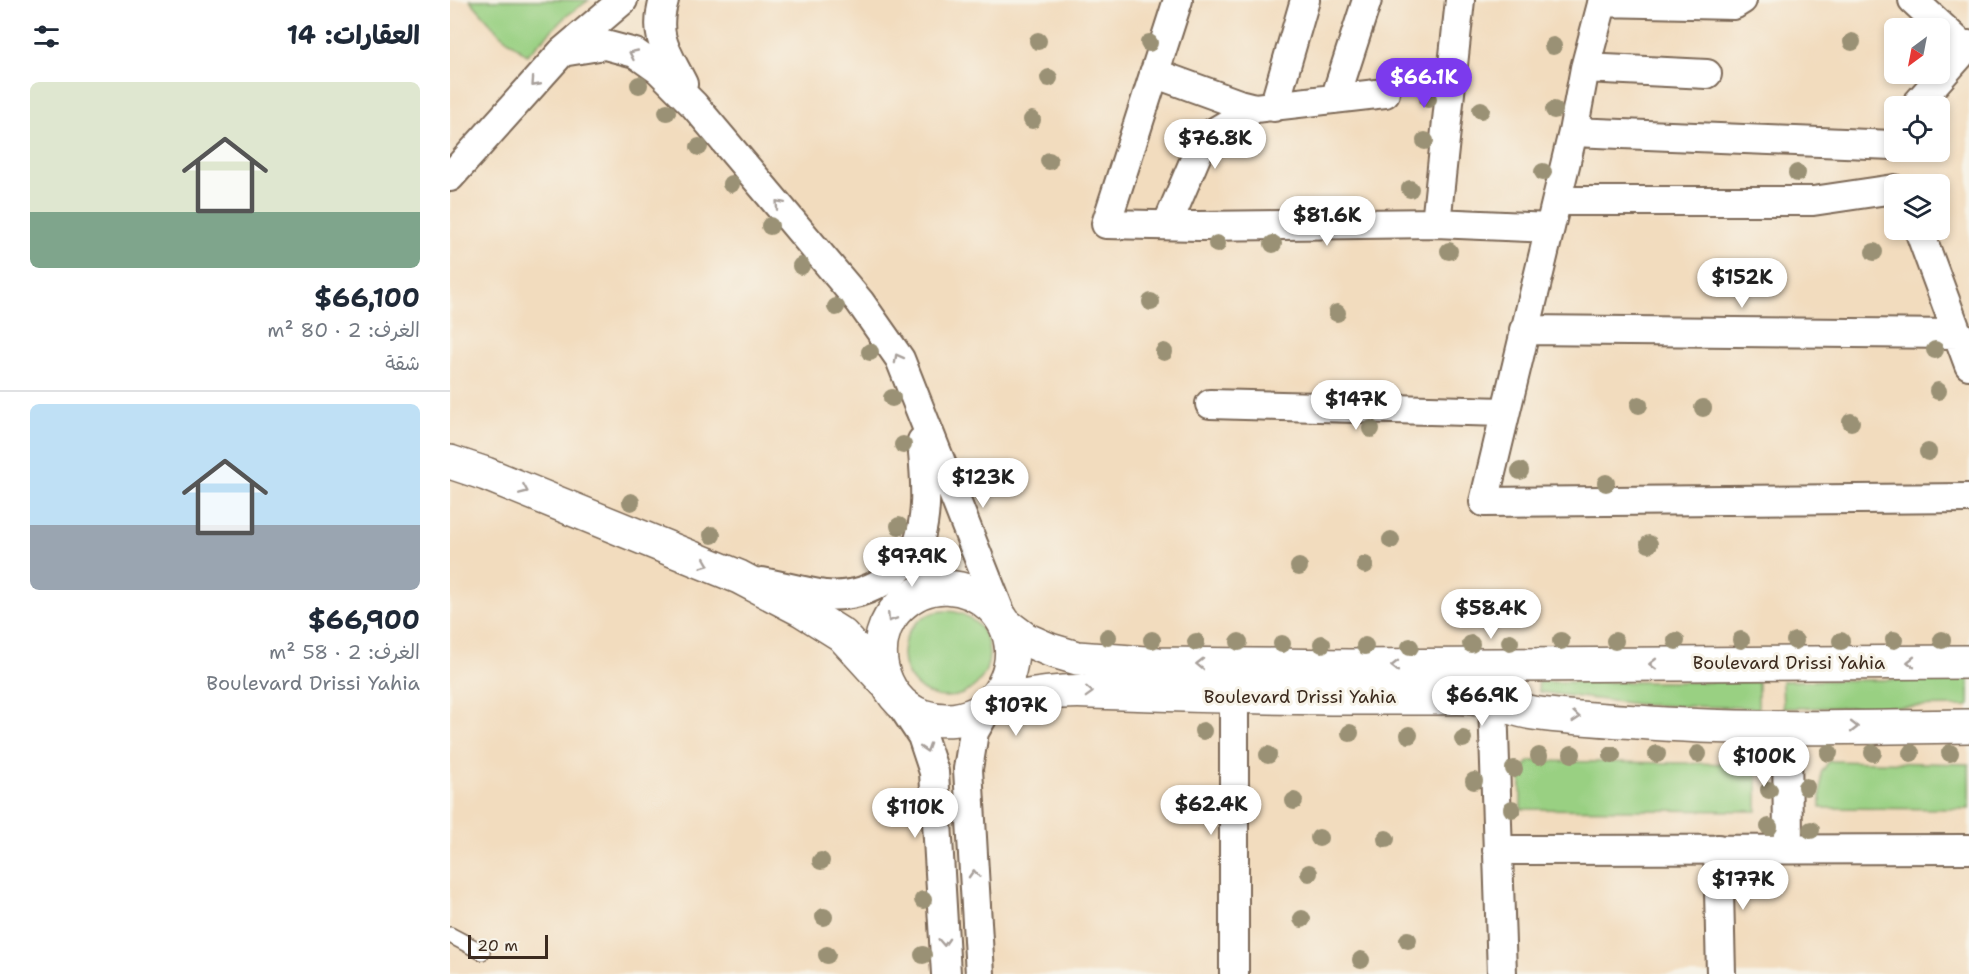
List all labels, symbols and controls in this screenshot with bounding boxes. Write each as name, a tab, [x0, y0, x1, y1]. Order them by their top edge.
text: العقارات: 14	[286, 17, 420, 52]
north arrow	[1884, 18, 1950, 84]
map controls	[1884, 18, 1950, 240]
icon: filters	[30, 20, 63, 53]
one-way arrow	[629, 50, 640, 62]
pin: $66.1K	[1375, 58, 1473, 109]
text: $66.1K	[1390, 64, 1458, 90]
one-way arrow	[531, 76, 542, 86]
button: locate	[1884, 96, 1950, 162]
pin: $76.8K	[1166, 119, 1264, 170]
icon: home	[171, 121, 279, 229]
text: $76.8K	[1178, 125, 1252, 151]
button: layers	[1884, 174, 1950, 240]
pin: $81.6K	[1278, 196, 1376, 247]
one-way arrow	[775, 200, 786, 211]
text: $81.6K	[1293, 202, 1361, 228]
pin: $152K	[1700, 258, 1784, 309]
text: $152K	[1711, 264, 1773, 290]
text: $66,100	[314, 280, 420, 315]
text: الغرف: 2 · 80 m²	[267, 317, 420, 343]
text: شقة	[385, 350, 420, 376]
one-way arrow	[894, 354, 905, 364]
pin: $147K	[1314, 380, 1398, 431]
text: $147K	[1325, 386, 1387, 412]
icon: home	[171, 443, 279, 551]
pin: $123K	[941, 458, 1025, 509]
text: $123K	[952, 464, 1014, 490]
one-way arrow	[518, 483, 529, 495]
pin: $97.9K	[863, 537, 961, 588]
text: $97.9K	[877, 543, 947, 569]
one-way arrow	[699, 557, 710, 569]
pin: $58.4K	[1442, 589, 1540, 640]
text: $58.4K	[1455, 595, 1527, 621]
text: $66,900	[308, 602, 420, 637]
one-way arrow	[887, 611, 898, 622]
text: الغرف: 2 · 58 m²	[269, 639, 420, 665]
street label: Boulevard Drissi Yahia	[1693, 651, 1885, 675]
one-way arrow	[1906, 656, 1915, 668]
one-way arrow	[1195, 658, 1204, 671]
one-way arrow	[1648, 658, 1657, 670]
one-way arrow	[1390, 660, 1399, 672]
text: Boulevard Drissi Yahia	[206, 670, 420, 696]
pin: $66.9K	[1433, 676, 1531, 727]
text: $66.9K	[1446, 682, 1518, 708]
one-way arrow	[1084, 685, 1093, 698]
street label: Boulevard Drissi Yahia	[1204, 685, 1396, 709]
pin: $107K	[974, 686, 1058, 737]
text: $107K	[985, 692, 1047, 718]
one-way arrow	[1571, 710, 1580, 723]
one-way arrow	[1850, 721, 1859, 733]
pin: $100K	[1722, 737, 1806, 788]
one-way arrow	[919, 743, 931, 753]
text: $100K	[1732, 743, 1796, 769]
pin: $62.4K	[1162, 785, 1260, 836]
pin: $110K	[873, 788, 957, 839]
text: $62.4K	[1174, 791, 1248, 817]
text: $110K	[886, 794, 944, 820]
pin: $177K	[1701, 860, 1785, 911]
text: $177K	[1712, 866, 1775, 892]
one-way arrow	[967, 869, 980, 878]
scale bar	[468, 932, 548, 960]
text: 20 m	[477, 935, 518, 956]
one-way arrow	[938, 937, 951, 946]

